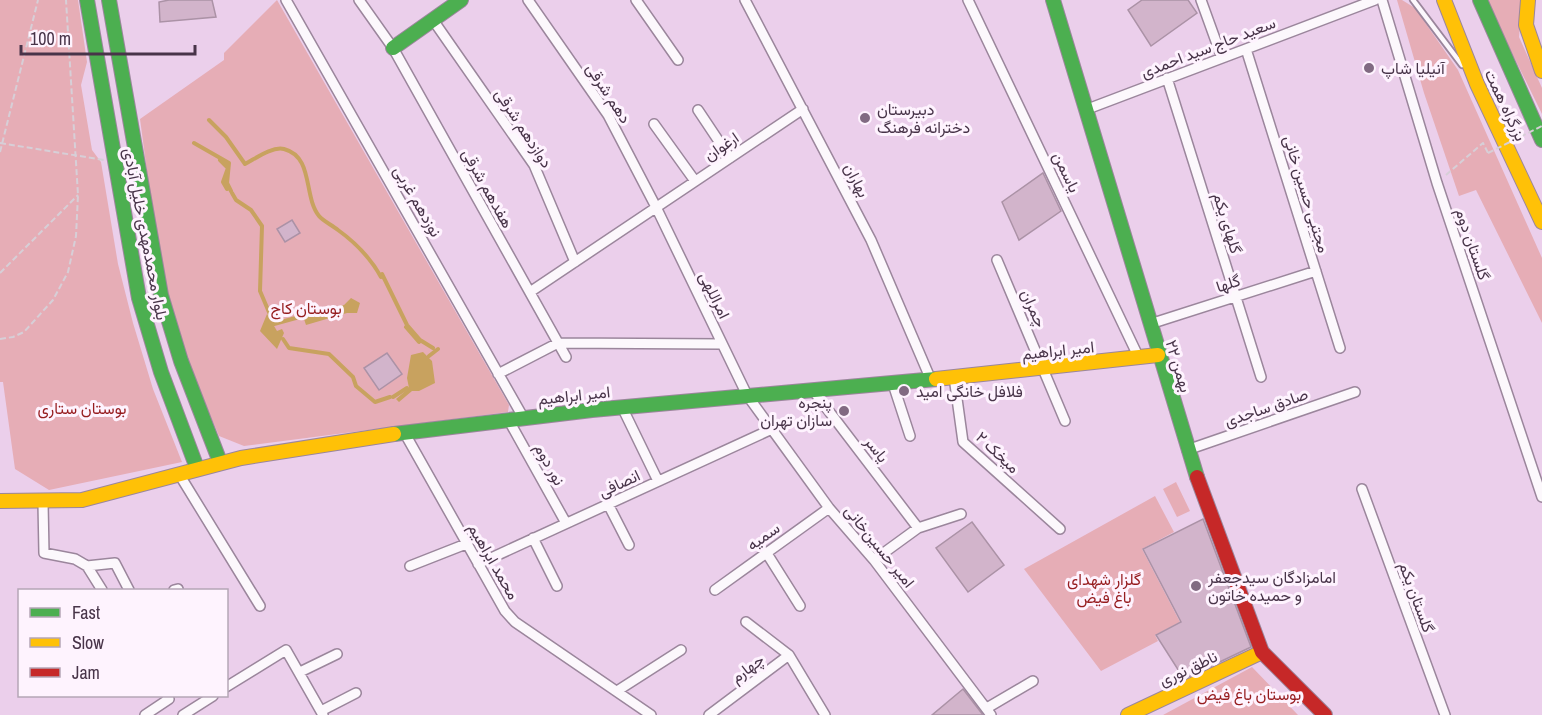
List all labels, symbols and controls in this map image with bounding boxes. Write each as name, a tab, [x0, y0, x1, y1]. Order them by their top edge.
street label: سعید حاج سید احمدی	[1137, 11, 1279, 84]
scale bar	[21, 18, 195, 56]
text: 100 m	[30, 26, 71, 51]
place label: آنیلیا شاپ	[1381, 57, 1446, 80]
street label: دهم شرقی	[581, 59, 637, 127]
marker: آنیلیا شاپ	[1362, 61, 1376, 75]
street label: بزرگراه همت	[1480, 66, 1532, 144]
street label: دوازدهم شرقی	[490, 84, 558, 172]
place label: دبیرستان دخترانه فرهنگ	[877, 98, 970, 138]
marker: دبیرستان دخترانه فرهنگ	[858, 111, 872, 125]
street label: ارغوان	[699, 126, 743, 166]
street label: مجتبی حسین خانی	[1279, 133, 1335, 255]
street label: هفدهم شرقی	[457, 144, 519, 232]
street label: بلوار محمدمهدی خلیل آبادی	[119, 146, 173, 322]
street label: یاسمن	[1048, 148, 1086, 196]
street label: بهاران	[839, 159, 875, 201]
street label: نوزدهم غربی	[389, 161, 447, 241]
street label: گلهای یکم	[1208, 190, 1248, 256]
street label: گلستان دوم	[1450, 205, 1496, 283]
street label: امراللهی	[694, 268, 736, 322]
street label: گلها	[1213, 269, 1243, 297]
street label: چمران	[1015, 285, 1052, 331]
park label: بوستان کاج	[270, 297, 342, 320]
street label: امیر ابراهیم	[1021, 335, 1095, 365]
street label: ۲۲ بهمن	[1161, 337, 1197, 395]
street label: امیر ابراهیم	[537, 380, 611, 410]
place label: فلافل خانگی امید	[916, 380, 1023, 402]
street label: صادق ساجدی	[1221, 382, 1311, 432]
marker: فلافل خانگی امید	[897, 384, 911, 398]
place label: پنجره سازان تهران	[760, 391, 832, 431]
park label: بوستان ستاری	[38, 397, 126, 419]
marker: پنجره سازان تهران	[837, 404, 851, 418]
street label: میخک ۲	[971, 426, 1025, 478]
street label: یاسر	[859, 430, 894, 467]
street label: نور دوم	[529, 439, 571, 489]
street label: انصافی	[594, 464, 644, 502]
street label: امیر حسین‌خانی	[840, 500, 920, 592]
street label: سمیه	[742, 517, 784, 555]
street label: محمد ابراهیم	[463, 519, 525, 603]
street label: گلستان یکم	[1394, 559, 1440, 635]
place label: امامزادگان سیدجعفر و حمیده خاتون	[1207, 566, 1336, 606]
park label: گلزار شهدای باغ فیض	[1067, 568, 1141, 609]
marker: امامزادگان سیدجعفر و حمیده خاتون	[1189, 579, 1203, 593]
legend	[18, 589, 228, 697]
text: Fast	[72, 600, 100, 625]
text: Slow	[72, 630, 104, 655]
street label: ناطق نوری	[1155, 645, 1221, 691]
street label: چهارم	[726, 648, 769, 689]
text: Jam	[72, 660, 100, 685]
park label: بوستان باغ فیض	[1197, 683, 1301, 706]

